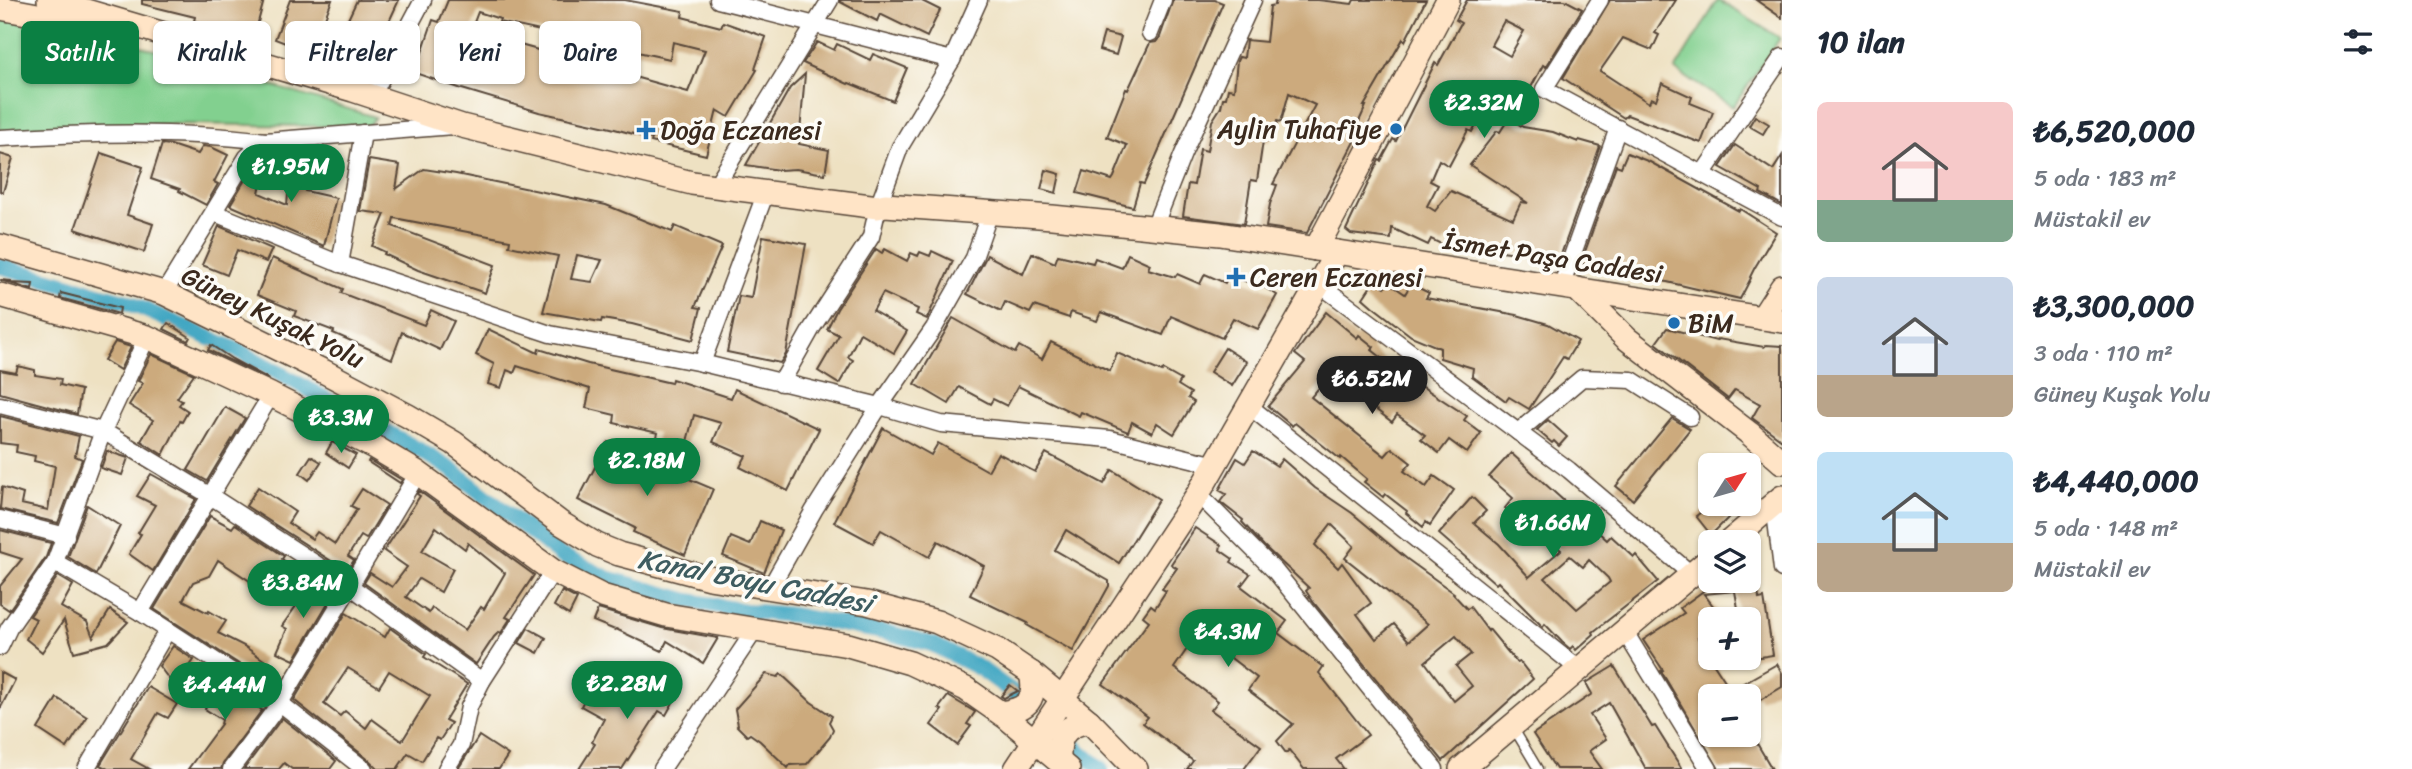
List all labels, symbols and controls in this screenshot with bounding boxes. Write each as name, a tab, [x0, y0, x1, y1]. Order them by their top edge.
text: 10 ilan	[1817, 15, 1905, 69]
chip: Satılık	[21, 21, 139, 84]
chip: Kiralık	[153, 21, 271, 84]
chip: Filtreler	[285, 21, 420, 84]
chip: Yeni	[434, 21, 525, 84]
chip: Daire	[539, 21, 641, 84]
icon: filters	[2339, 23, 2377, 61]
pin: ₺2.32M	[1427, 80, 1541, 140]
text: ₺2.32M	[1445, 82, 1523, 123]
text: ₺6,520,000	[2034, 104, 2195, 158]
place label: Aylin Tuhafiye	[1216, 106, 1382, 152]
place label: Doğa Eczanesi	[660, 107, 822, 153]
marker: Aylin Tuhafiye	[1388, 121, 1404, 137]
marker: Doğa Eczanesi	[638, 122, 654, 138]
icon: home	[1873, 130, 1957, 214]
pin: ₺1.95M	[234, 144, 348, 204]
text: ₺1.95M	[253, 146, 329, 187]
text: 5 oda · 183 m²	[2034, 158, 2177, 199]
text: Müstakil ev	[2034, 199, 2150, 240]
street label: İsmet Paşa Caddesi	[1439, 217, 1667, 297]
street label: Güney Kuşak Yolu	[173, 253, 373, 381]
place label: Ceren Eczanesi	[1250, 254, 1423, 300]
marker: Ceren Eczanesi	[1228, 269, 1244, 285]
text: ₺3,300,000	[2034, 279, 2194, 333]
place label: BiM	[1688, 300, 1734, 346]
icon: home	[1873, 305, 1957, 389]
marker: BiM	[1666, 315, 1682, 331]
text: 3 oda · 110 m²	[2034, 333, 2173, 374]
pin: ₺6.52M	[1315, 356, 1429, 416]
text: ₺6.52M	[1333, 358, 1411, 399]
text: Güney Kuşak Yolu	[2034, 374, 2210, 415]
pin: ₺3.3M	[292, 396, 390, 455]
text: ₺3.3M	[309, 397, 373, 438]
pin: ₺2.18M	[590, 438, 704, 498]
text: ₺2.18M	[609, 440, 685, 481]
north arrow	[1698, 453, 1760, 516]
map controls	[1698, 453, 1761, 747]
text: ₺4,440,000	[2034, 454, 2199, 508]
icon: home	[1873, 480, 1957, 564]
pin: ₺1.66M	[1496, 500, 1610, 560]
text: ₺1.66M	[1516, 502, 1590, 543]
text: 5 oda · 148 m²	[2034, 508, 2178, 549]
button: layers	[1698, 530, 1761, 593]
water label: Kanal Boyu Caddesi	[634, 534, 881, 629]
text: Müstakil ev	[2034, 549, 2150, 590]
pin: ₺3.84M	[246, 560, 360, 620]
text: ₺3.84M	[263, 562, 343, 603]
button: +	[1698, 607, 1761, 670]
pin: ₺4.3M	[1179, 610, 1277, 669]
text: ₺4.3M	[1195, 611, 1261, 652]
pin: ₺4.44M	[168, 662, 282, 722]
pin: ₺2.28M	[570, 662, 684, 721]
text: ₺2.28M	[588, 663, 666, 704]
text: ₺4.44M	[184, 664, 266, 705]
button: −	[1698, 684, 1761, 747]

